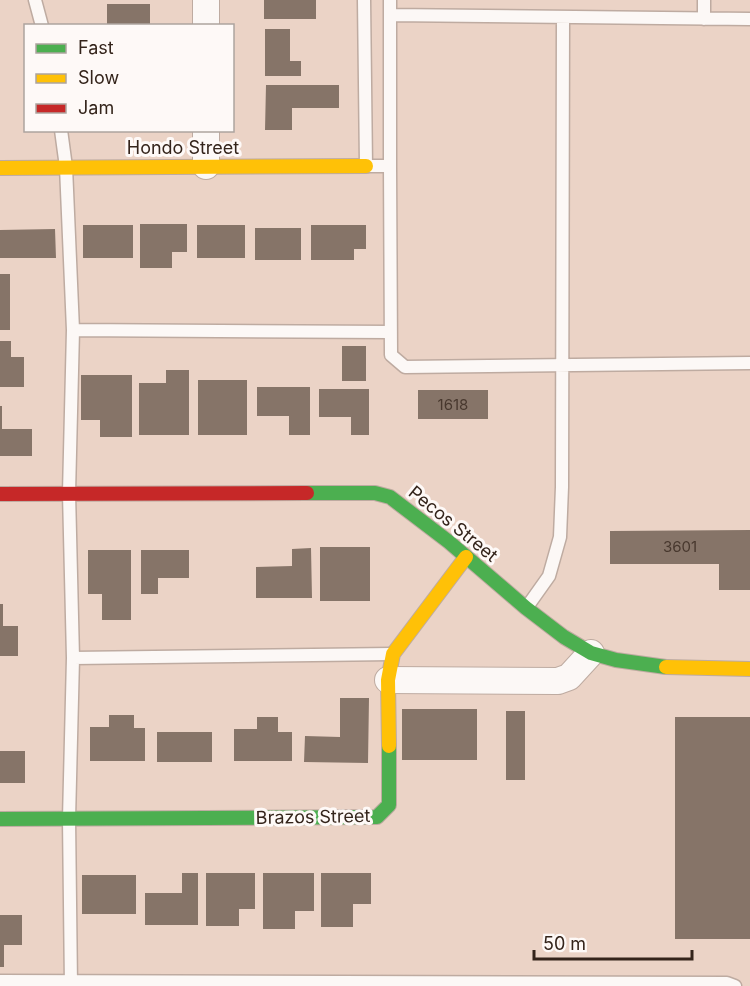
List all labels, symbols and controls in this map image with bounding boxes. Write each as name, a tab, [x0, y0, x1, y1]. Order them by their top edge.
legend	[24, 24, 234, 132]
text: Fast	[78, 37, 114, 58]
text: Slow	[78, 67, 119, 88]
text: Jam	[78, 97, 114, 118]
street label: Hondo Street	[127, 137, 239, 158]
house number: 1618	[438, 395, 468, 414]
street label: Pecos Street	[405, 481, 502, 566]
house number: 3601	[663, 537, 697, 556]
street label: Brazos Street	[256, 805, 371, 828]
scale bar	[534, 923, 692, 961]
text: 50 m	[543, 933, 586, 954]

